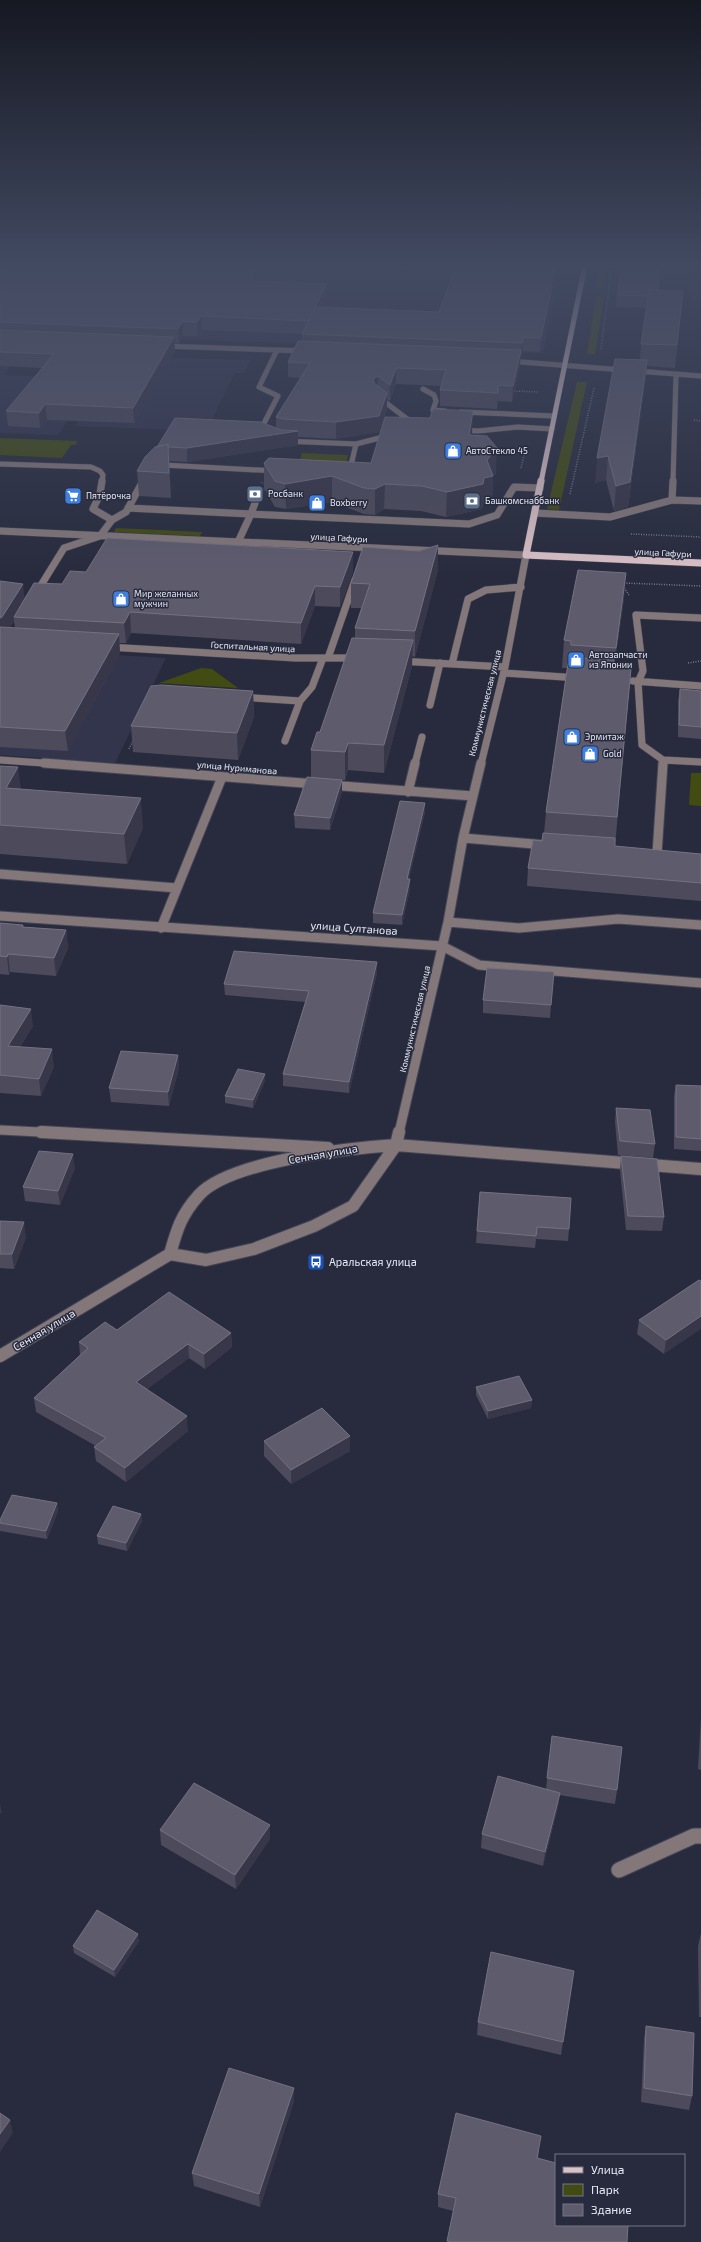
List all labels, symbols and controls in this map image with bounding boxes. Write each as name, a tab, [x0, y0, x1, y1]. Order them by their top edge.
shop icon: АвтоСтекло 45	[443, 441, 463, 461]
place label: АвтоСтекло 45	[466, 445, 528, 456]
bank icon: Росбанк	[245, 484, 265, 504]
supermarket icon: Пятёрочка	[63, 486, 83, 506]
place label: Росбанк	[268, 488, 303, 499]
place label: Пятёрочка	[86, 490, 131, 501]
bank icon: Башкомснаббанк	[462, 491, 482, 511]
shop icon: Boxberry	[307, 493, 327, 513]
place label: Башкомснаббанк	[485, 495, 559, 506]
place label: Boxberry	[330, 497, 368, 508]
street label: улица Гафури	[310, 531, 368, 545]
street label: улица Гафури	[634, 546, 692, 560]
place label: Мир желанных мужчин	[134, 588, 198, 610]
shop icon: Мир желанных мужчин	[111, 589, 131, 609]
street label: Госпитальная улица	[210, 639, 296, 655]
street label: Коммунистическая улица	[466, 649, 504, 757]
place label: Автозапчасти из Японии	[589, 649, 647, 670]
shop icon: Автозапчасти из Японии	[566, 650, 586, 670]
shop icon: Эрмитаж	[562, 727, 582, 747]
place label: Эрмитаж	[585, 731, 624, 742]
shop icon: Gold	[580, 744, 600, 764]
place label: Gold	[603, 748, 622, 759]
street label: улица Нуриманова	[196, 759, 278, 777]
street label: улица Султанова	[310, 918, 398, 938]
street label: Коммунистическая улица	[397, 964, 433, 1074]
street label: Сенная улица	[287, 1141, 359, 1167]
bus stop icon: Аральская улица	[306, 1252, 326, 1272]
place label: Аральская улица	[329, 1255, 417, 1269]
street label: Сенная улица	[10, 1306, 78, 1354]
legend	[555, 2154, 685, 2226]
text: Улица	[591, 2162, 624, 2176]
text: Парк	[591, 2182, 620, 2196]
text: Здание	[591, 2202, 632, 2216]

